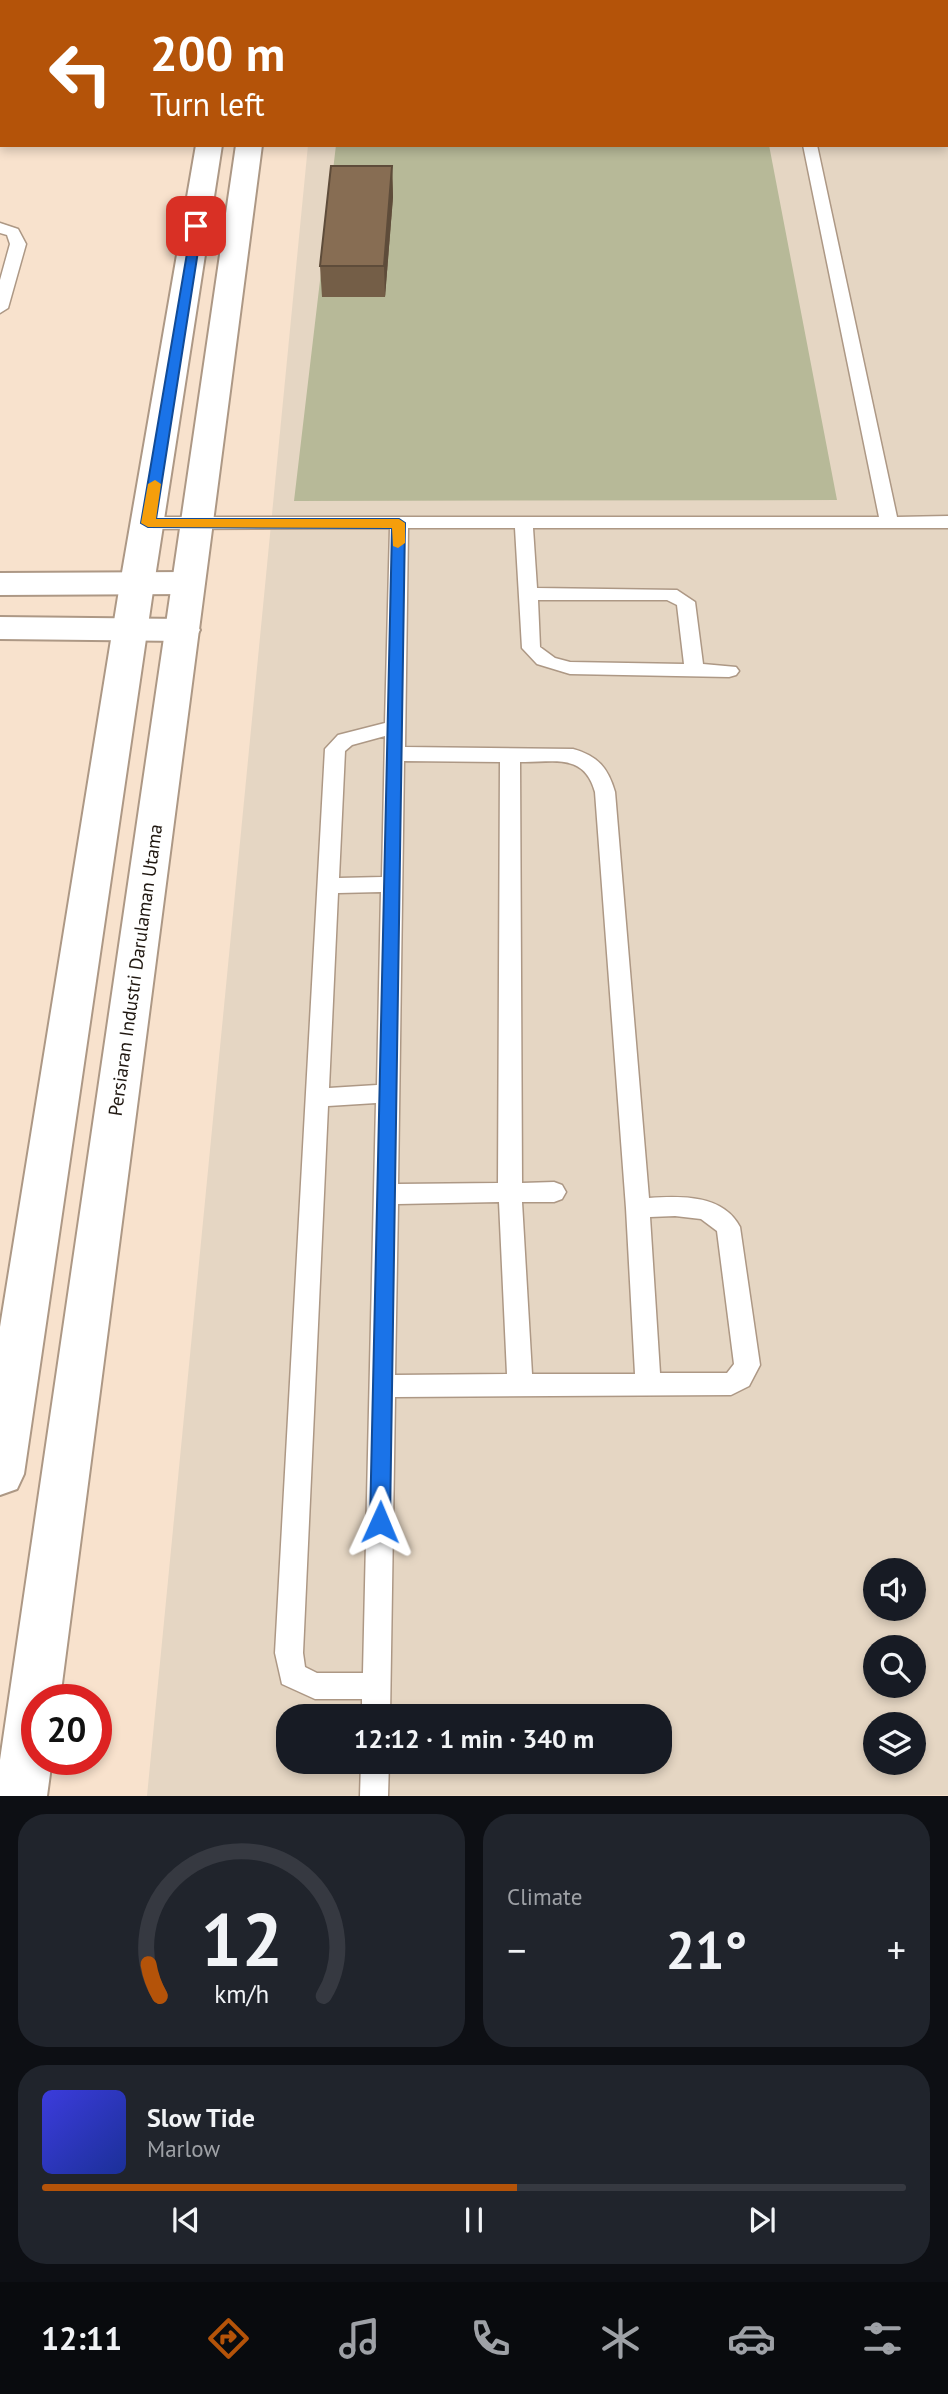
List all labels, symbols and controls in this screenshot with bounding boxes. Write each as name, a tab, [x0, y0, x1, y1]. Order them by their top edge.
text: 200 m	[150, 21, 285, 85]
icon: left	[35, 28, 126, 119]
text: Turn left	[150, 83, 265, 125]
pin	[166, 196, 226, 256]
icon: arrive	[177, 207, 215, 245]
street label: Persiaran Industri Darulaman Utama	[103, 823, 167, 1117]
position arrow	[343, 1485, 417, 1559]
map controls	[863, 1558, 926, 1775]
button: sound	[863, 1558, 926, 1621]
button: search	[863, 1635, 926, 1698]
speed limit sign: 20	[21, 1684, 112, 1775]
button: layers	[863, 1712, 926, 1775]
text: 12:12 · 1 min · 340 m	[354, 1722, 594, 1755]
text: Climate	[507, 1882, 582, 1911]
text: 12	[200, 1893, 283, 1987]
text: 21°	[666, 1916, 747, 1983]
text: −	[507, 1925, 526, 1974]
text: +	[887, 1925, 906, 1974]
text: km/h	[214, 1978, 269, 2010]
text: Slow Tide	[147, 2101, 255, 2134]
text: Marlow	[147, 2134, 220, 2163]
icon: previous	[167, 2201, 205, 2239]
icon: pause	[455, 2201, 493, 2239]
icon: next	[743, 2201, 781, 2239]
icon: directions	[204, 2314, 253, 2363]
icon: music	[335, 2314, 384, 2363]
icon: phone	[466, 2314, 515, 2363]
icon: climate	[596, 2314, 645, 2363]
icon: car	[727, 2314, 776, 2363]
icon: filters	[858, 2314, 907, 2363]
text: 12:11	[41, 2317, 122, 2359]

